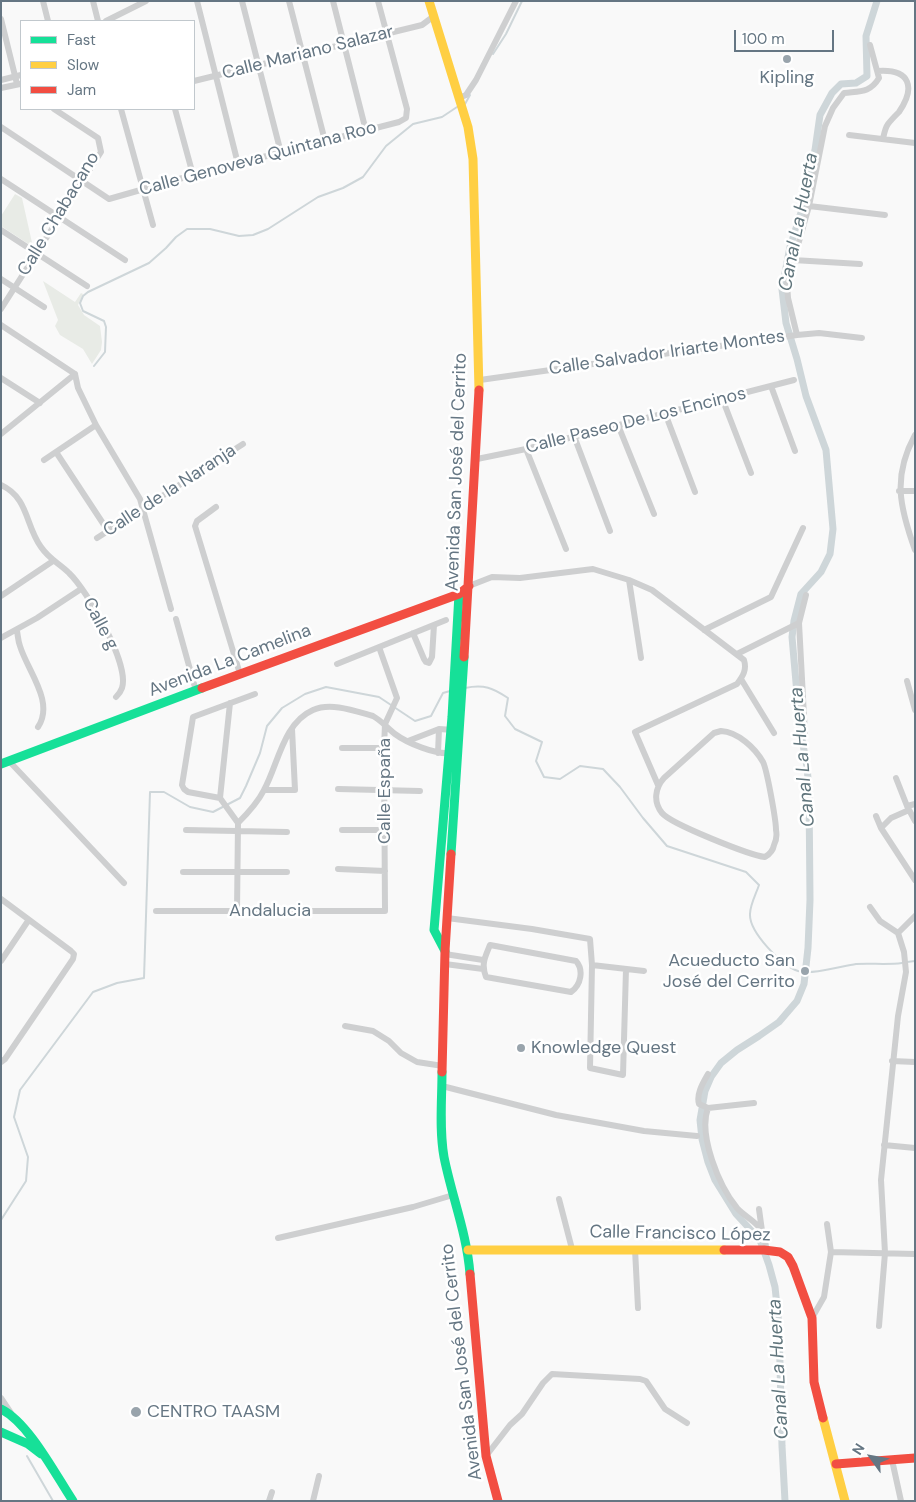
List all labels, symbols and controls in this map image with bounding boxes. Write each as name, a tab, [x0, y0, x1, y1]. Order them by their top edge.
legend	[20, 20, 195, 110]
scale bar	[736, 20, 836, 52]
street label: Calle Mariano Salazar	[220, 21, 396, 85]
text: 100 m	[742, 29, 785, 49]
text: Fast	[67, 30, 96, 50]
marker: Kipling	[781, 53, 793, 65]
text: Slow	[67, 55, 99, 75]
place label: Kipling	[760, 67, 814, 89]
text: Jam	[67, 80, 96, 100]
street label: Calle Genoveva Quintana Roo	[137, 117, 379, 201]
street label: Calle Chabacano	[13, 148, 105, 280]
water label: Canal La Huerta	[774, 151, 824, 293]
street label: Calle Salvador Iriarte Montes	[548, 326, 786, 380]
street label: Avenida San José del Cerrito	[442, 352, 472, 592]
street label: Calle Paseo De Los Encinos	[524, 383, 748, 459]
street label: Calle de la Naranja	[100, 440, 240, 542]
street label: Calle g	[77, 594, 123, 654]
street label: Avenida La Camelina	[146, 620, 314, 702]
water label: Canal La Huerta	[786, 686, 820, 828]
street label: Calle España	[374, 738, 396, 844]
street label: Andalucia	[229, 900, 311, 922]
place label: Acueducto San José del Cerrito	[663, 950, 795, 992]
marker: Acueducto San José del Cerrito	[799, 965, 811, 977]
place label: Knowledge Quest	[531, 1037, 676, 1059]
marker: Knowledge Quest	[515, 1042, 527, 1054]
street label: Calle Francisco López	[589, 1222, 771, 1246]
street label: Avenida San José del Cerrito	[437, 1242, 487, 1482]
water label: Canal La Huerta	[764, 1298, 794, 1440]
place label: CENTRO TAASM	[147, 1401, 280, 1423]
marker: CENTRO TAASM	[129, 1405, 143, 1419]
north arrow	[846, 1432, 896, 1482]
text: N	[848, 1440, 869, 1458]

